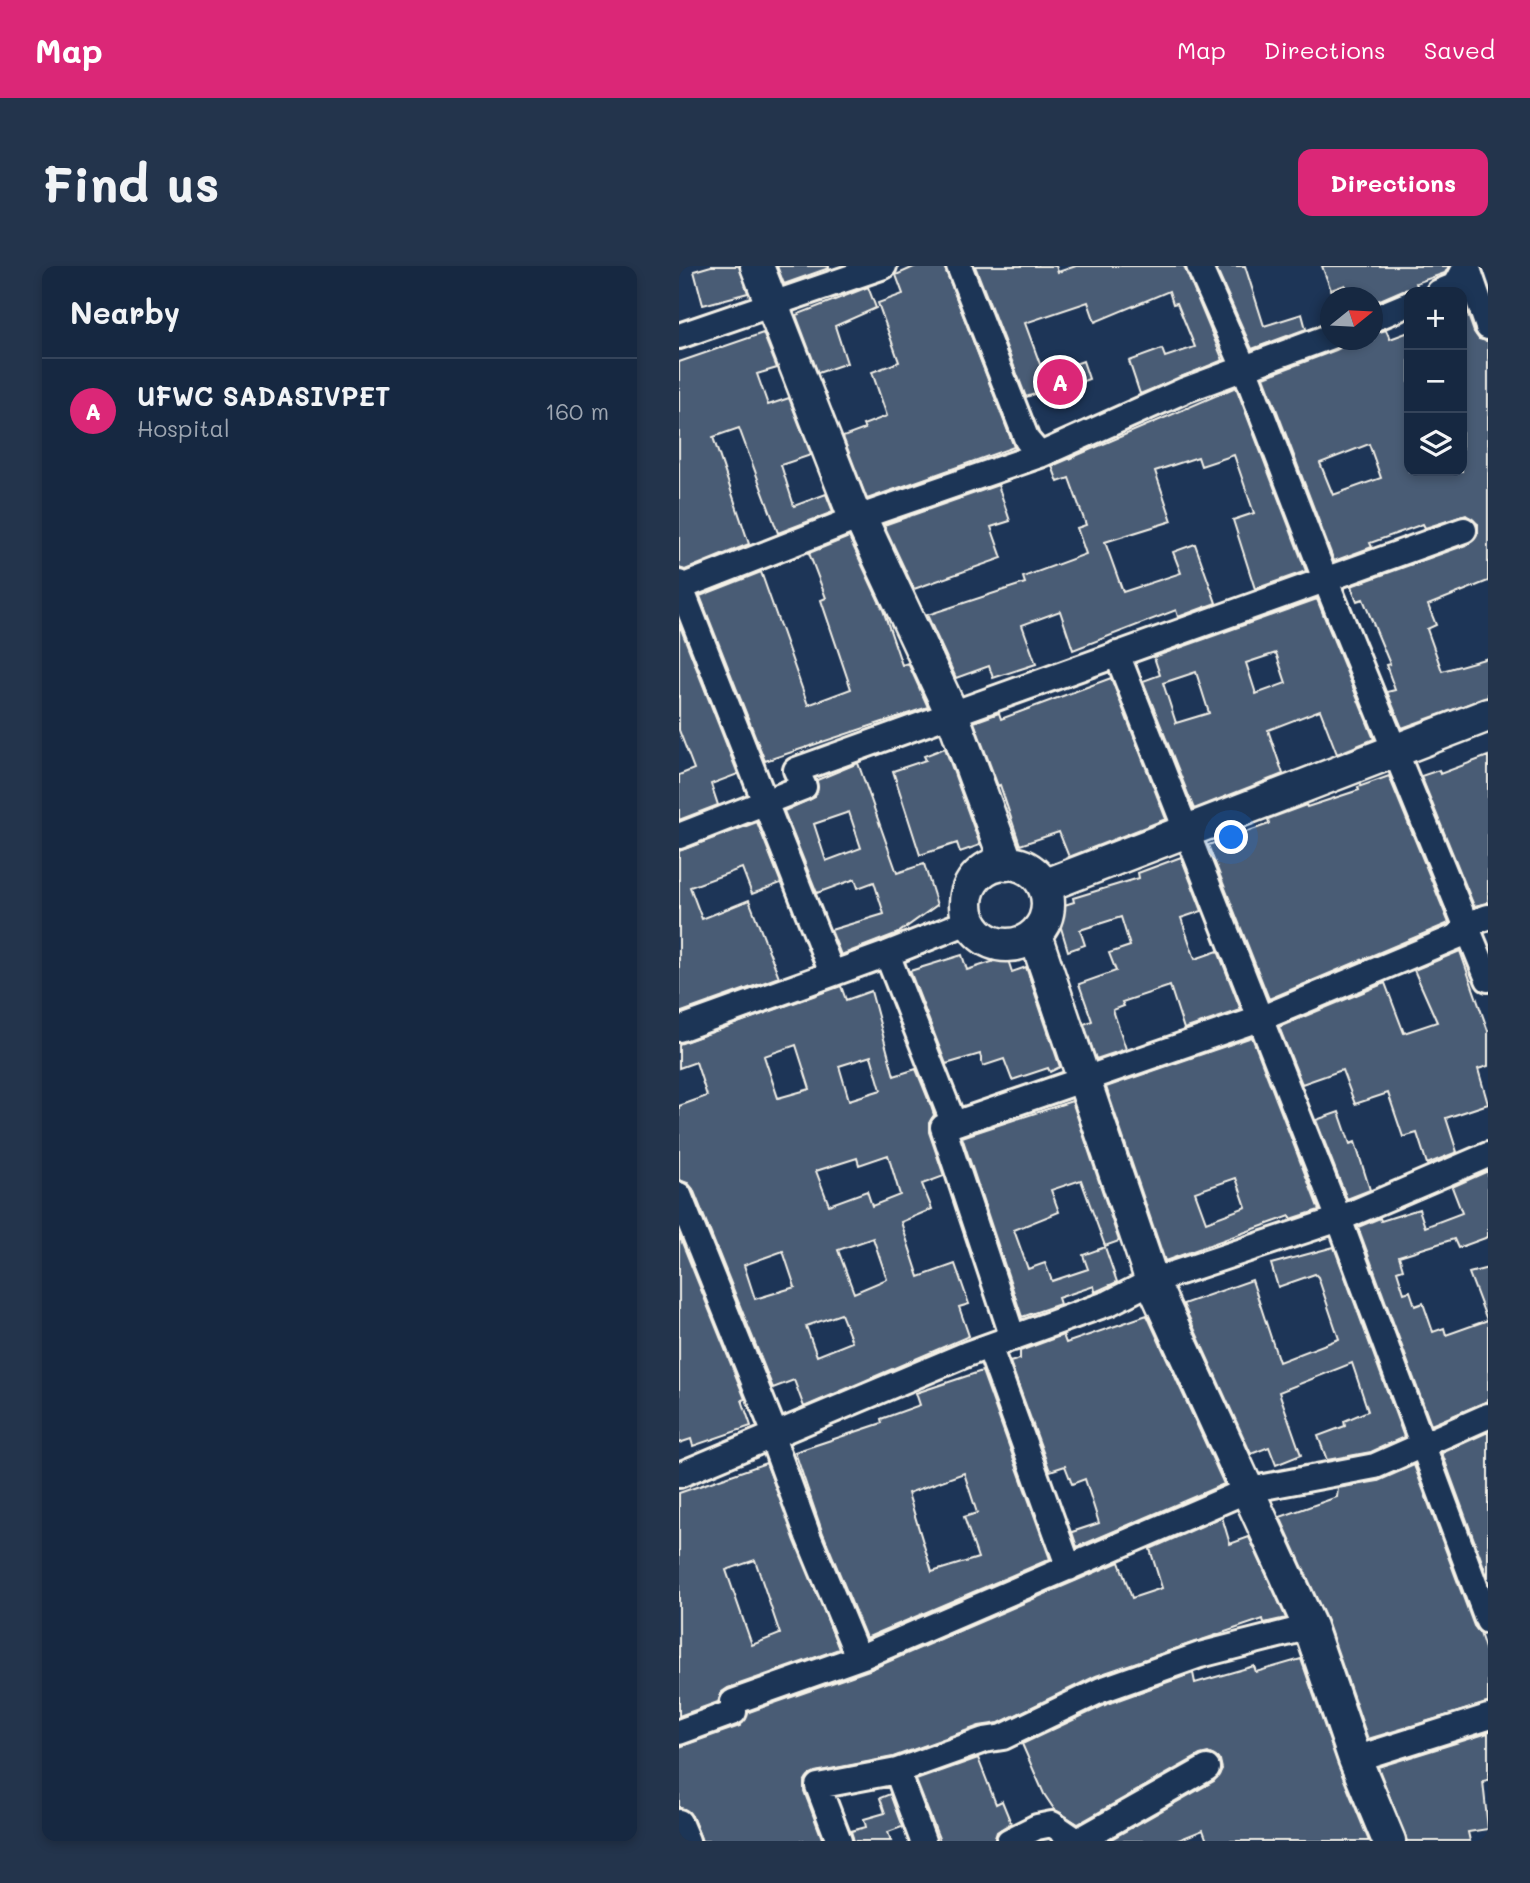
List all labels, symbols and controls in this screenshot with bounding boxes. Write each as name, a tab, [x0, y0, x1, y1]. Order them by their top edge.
text: Map	[35, 28, 103, 71]
text: Map	[1177, 34, 1226, 65]
text: Directions	[1264, 34, 1386, 65]
text: Saved	[1424, 34, 1495, 65]
button: Directions	[1298, 149, 1488, 216]
text: Find us	[42, 151, 220, 214]
north arrow	[1320, 287, 1383, 350]
map controls	[1404, 287, 1467, 476]
button: +	[1404, 287, 1467, 350]
text: Nearby	[70, 292, 180, 332]
button: −	[1404, 350, 1467, 413]
pin: A	[1037, 356, 1083, 408]
text: UFWC SADASIVPET	[137, 379, 390, 413]
text: A	[85, 396, 101, 426]
text: 160 m	[545, 396, 609, 426]
text: Hospital	[137, 413, 230, 443]
button: layers	[1404, 413, 1467, 476]
your location	[1214, 820, 1248, 854]

